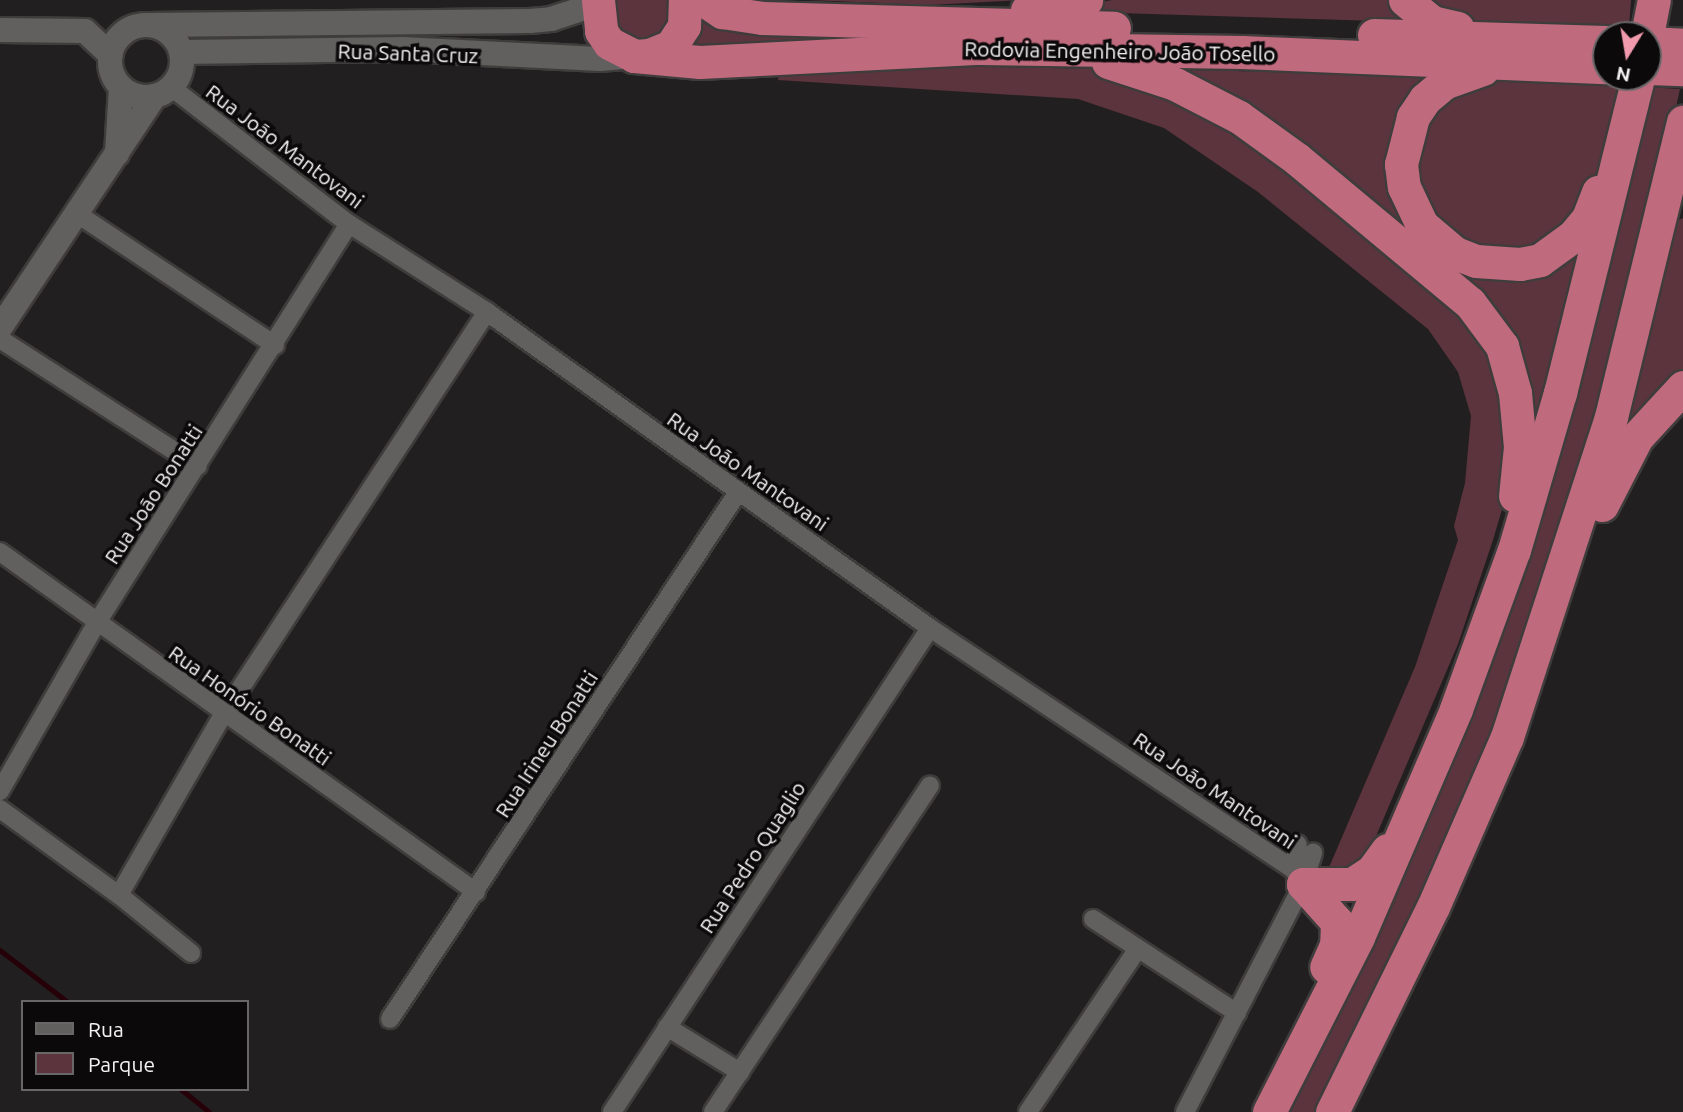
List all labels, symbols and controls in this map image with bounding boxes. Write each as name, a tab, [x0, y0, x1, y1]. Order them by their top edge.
north arrow	[1592, 21, 1662, 91]
street label: Rodovia Engenheiro João Tosello	[964, 36, 1276, 66]
street label: Rua Santa Cruz	[337, 38, 479, 68]
text: N	[1614, 62, 1632, 87]
street label: Rua João Mantovani	[201, 79, 369, 213]
street label: Rua João Mantovani	[663, 406, 833, 536]
street label: Rua João Bonatti	[99, 420, 207, 568]
street label: Rua Honório Bonatti	[164, 640, 336, 770]
street label: Rua Irineu Bonatti	[489, 666, 603, 822]
street label: Rua João Mantovani	[1129, 726, 1301, 854]
street label: Rua Pedro Quaglio	[694, 776, 810, 938]
legend	[21, 1000, 248, 1091]
text: Rua	[88, 1017, 124, 1041]
text: Parque	[88, 1052, 155, 1076]

